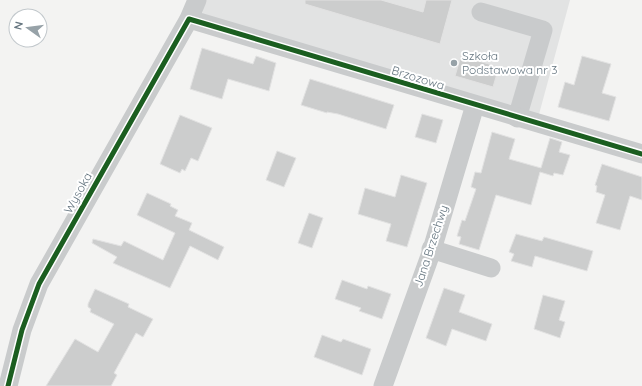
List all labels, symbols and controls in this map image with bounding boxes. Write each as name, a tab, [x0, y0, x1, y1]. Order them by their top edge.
north arrow	[8, 8, 48, 48]
text: N	[11, 20, 26, 31]
place label: Szkoła Podstawowa nr 3	[462, 48, 557, 77]
marker: Szkoła Podstawowa nr 3	[449, 58, 459, 68]
street label: Brzozowa	[390, 62, 446, 93]
street label: Wysoka	[60, 170, 95, 216]
street label: Jana Brzechwy	[410, 203, 451, 289]

